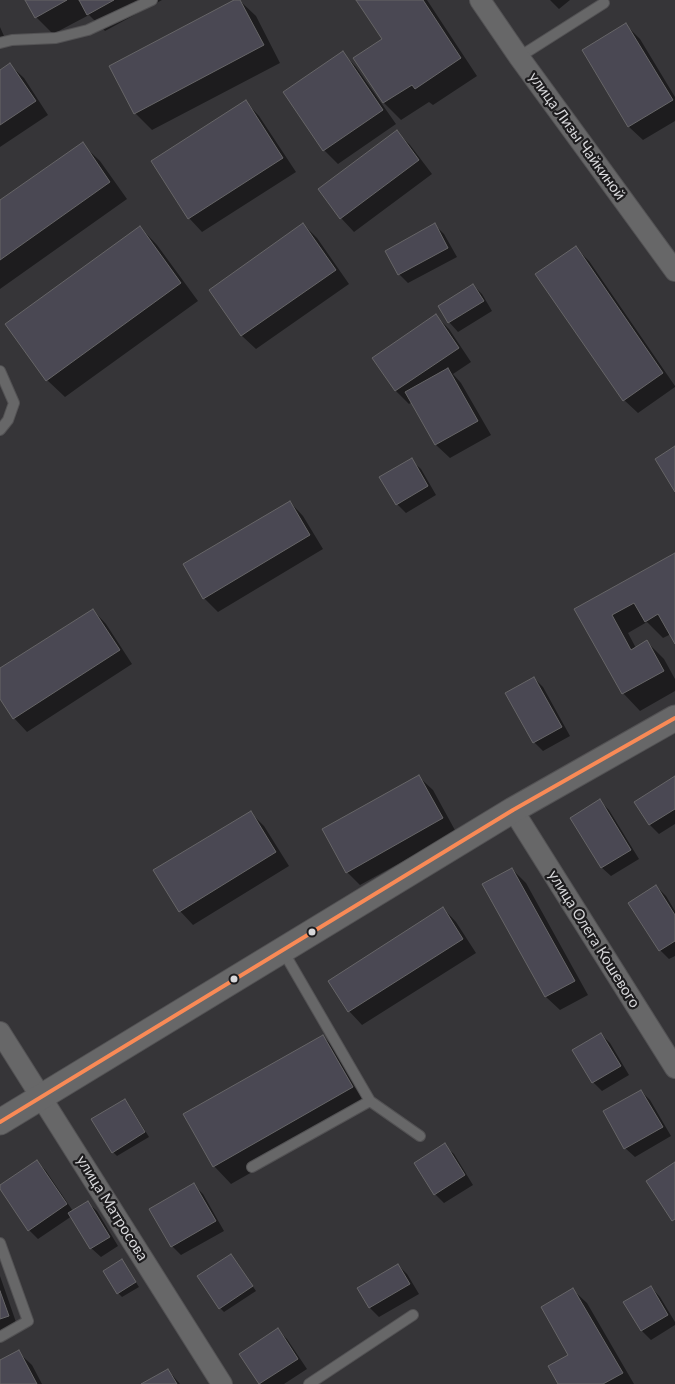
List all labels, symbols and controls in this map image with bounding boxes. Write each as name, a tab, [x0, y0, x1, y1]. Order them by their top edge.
street label: улица Лизы Чайкиной	[525, 69, 629, 203]
street label: улица Олега Кошевого	[544, 867, 644, 1011]
unlabelled marker	[307, 927, 317, 937]
unlabelled marker	[229, 974, 239, 984]
street label: улица Матросова	[72, 1152, 152, 1264]

